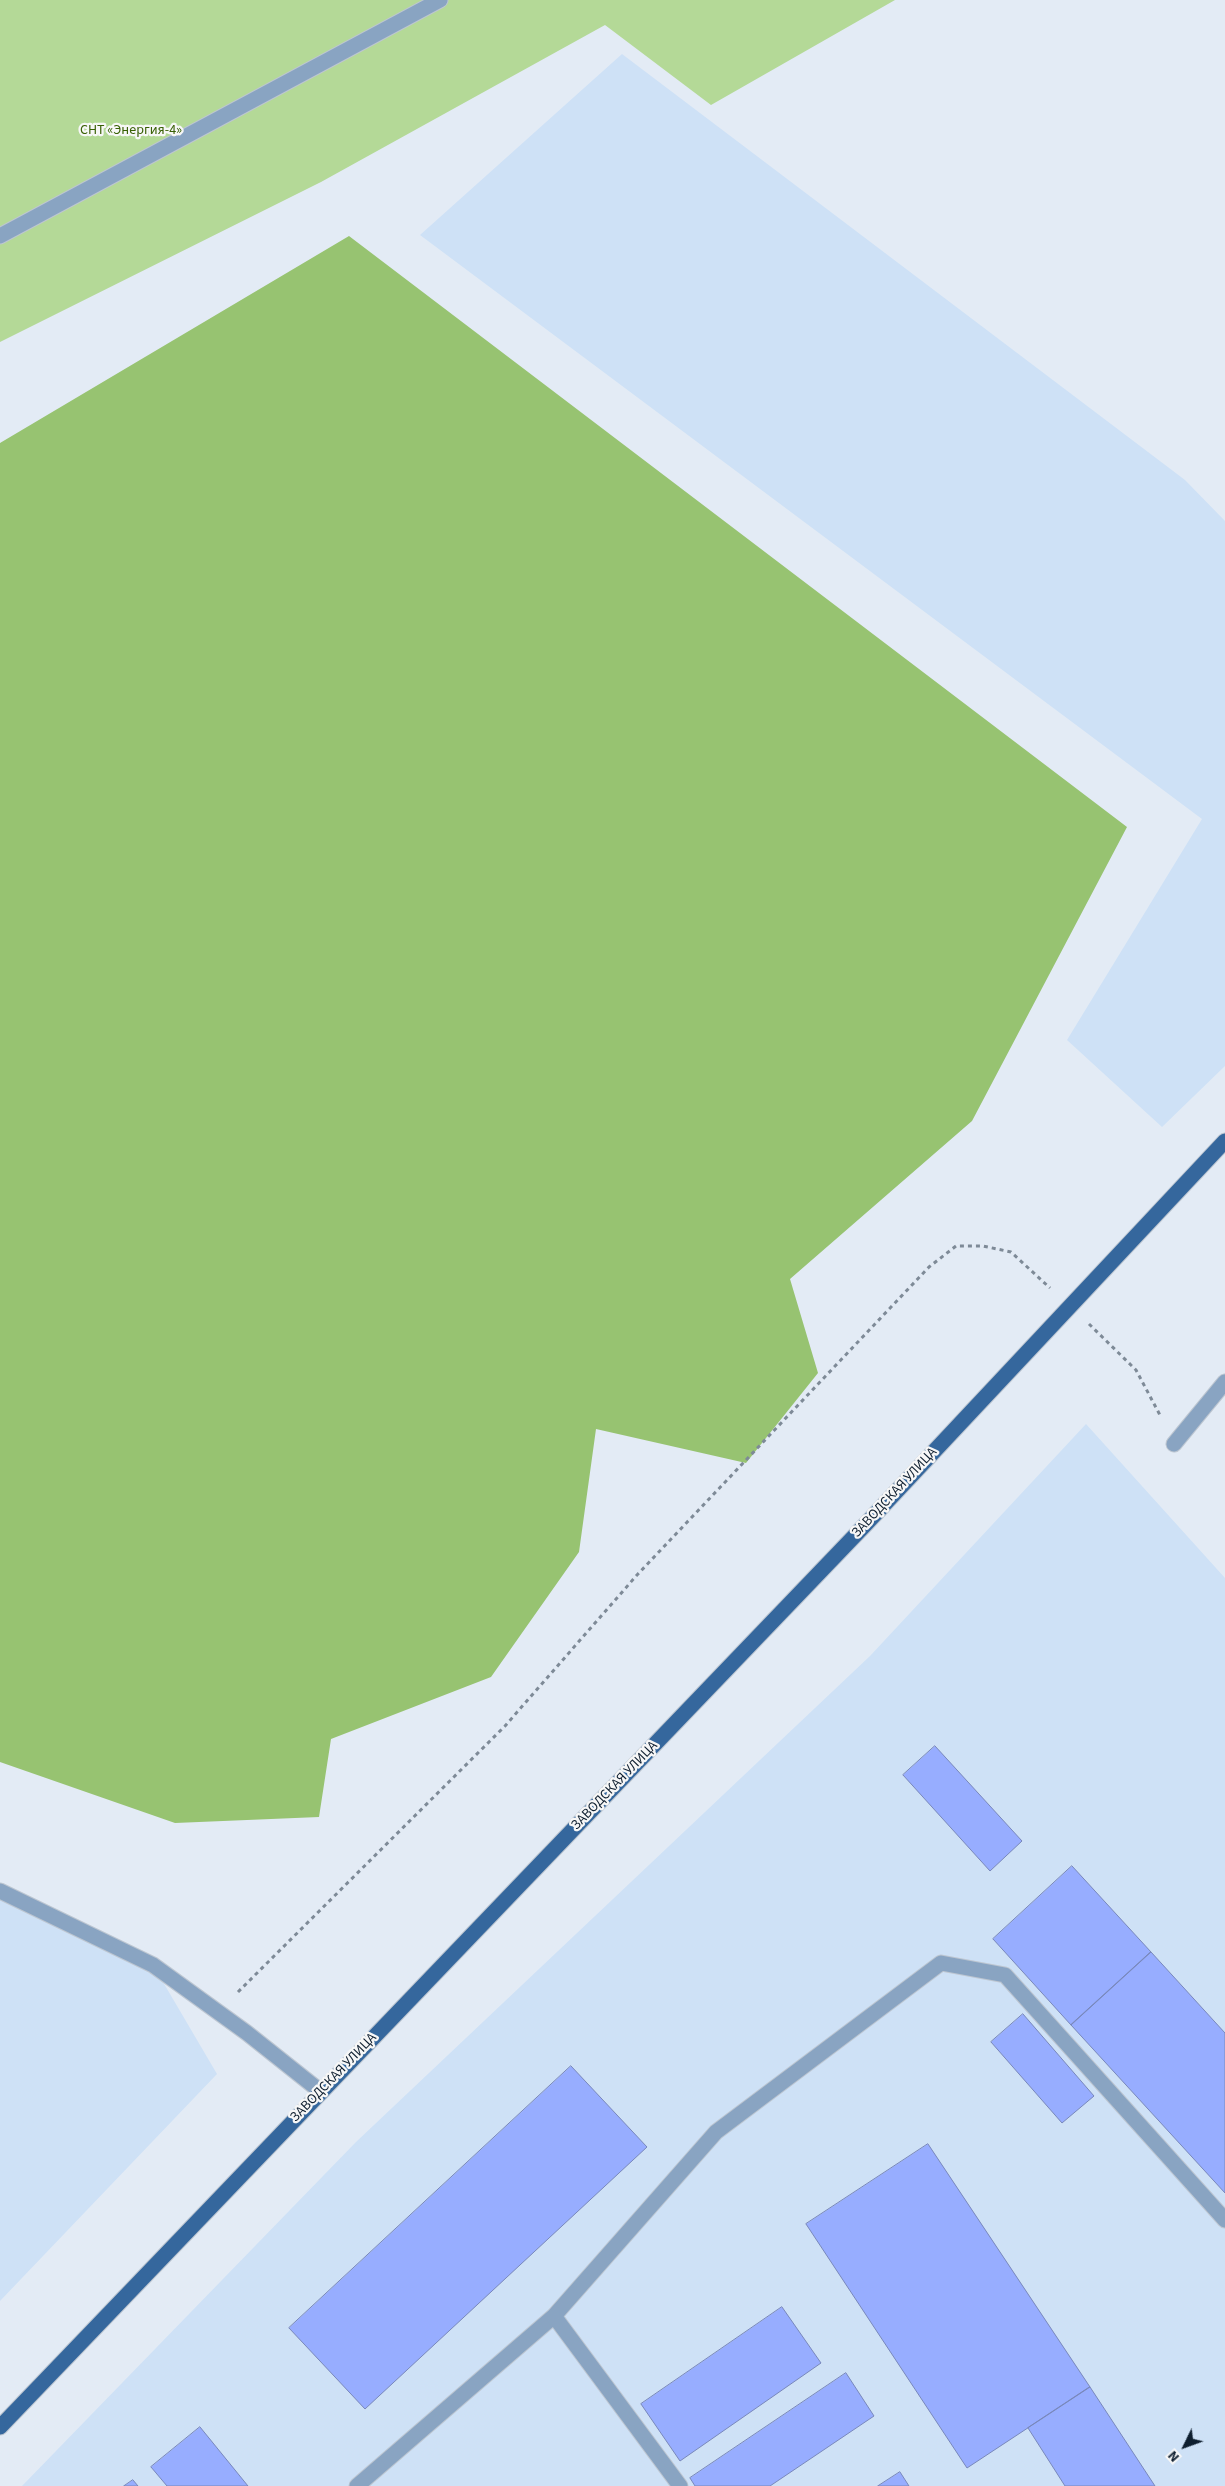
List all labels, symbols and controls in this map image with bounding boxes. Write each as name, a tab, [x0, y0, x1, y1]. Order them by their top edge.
park label: СНТ «Энергия-4»	[80, 123, 182, 139]
street label: ЗАВОДСКАЯ УЛИЦА	[849, 1445, 941, 1541]
street label: ЗАВОДСКАЯ УЛИЦА	[568, 1738, 662, 1834]
street label: ЗАВОДСКАЯ УЛИЦА	[287, 2030, 381, 2126]
north arrow	[1160, 2421, 1210, 2471]
text: N	[1163, 2446, 1184, 2466]

